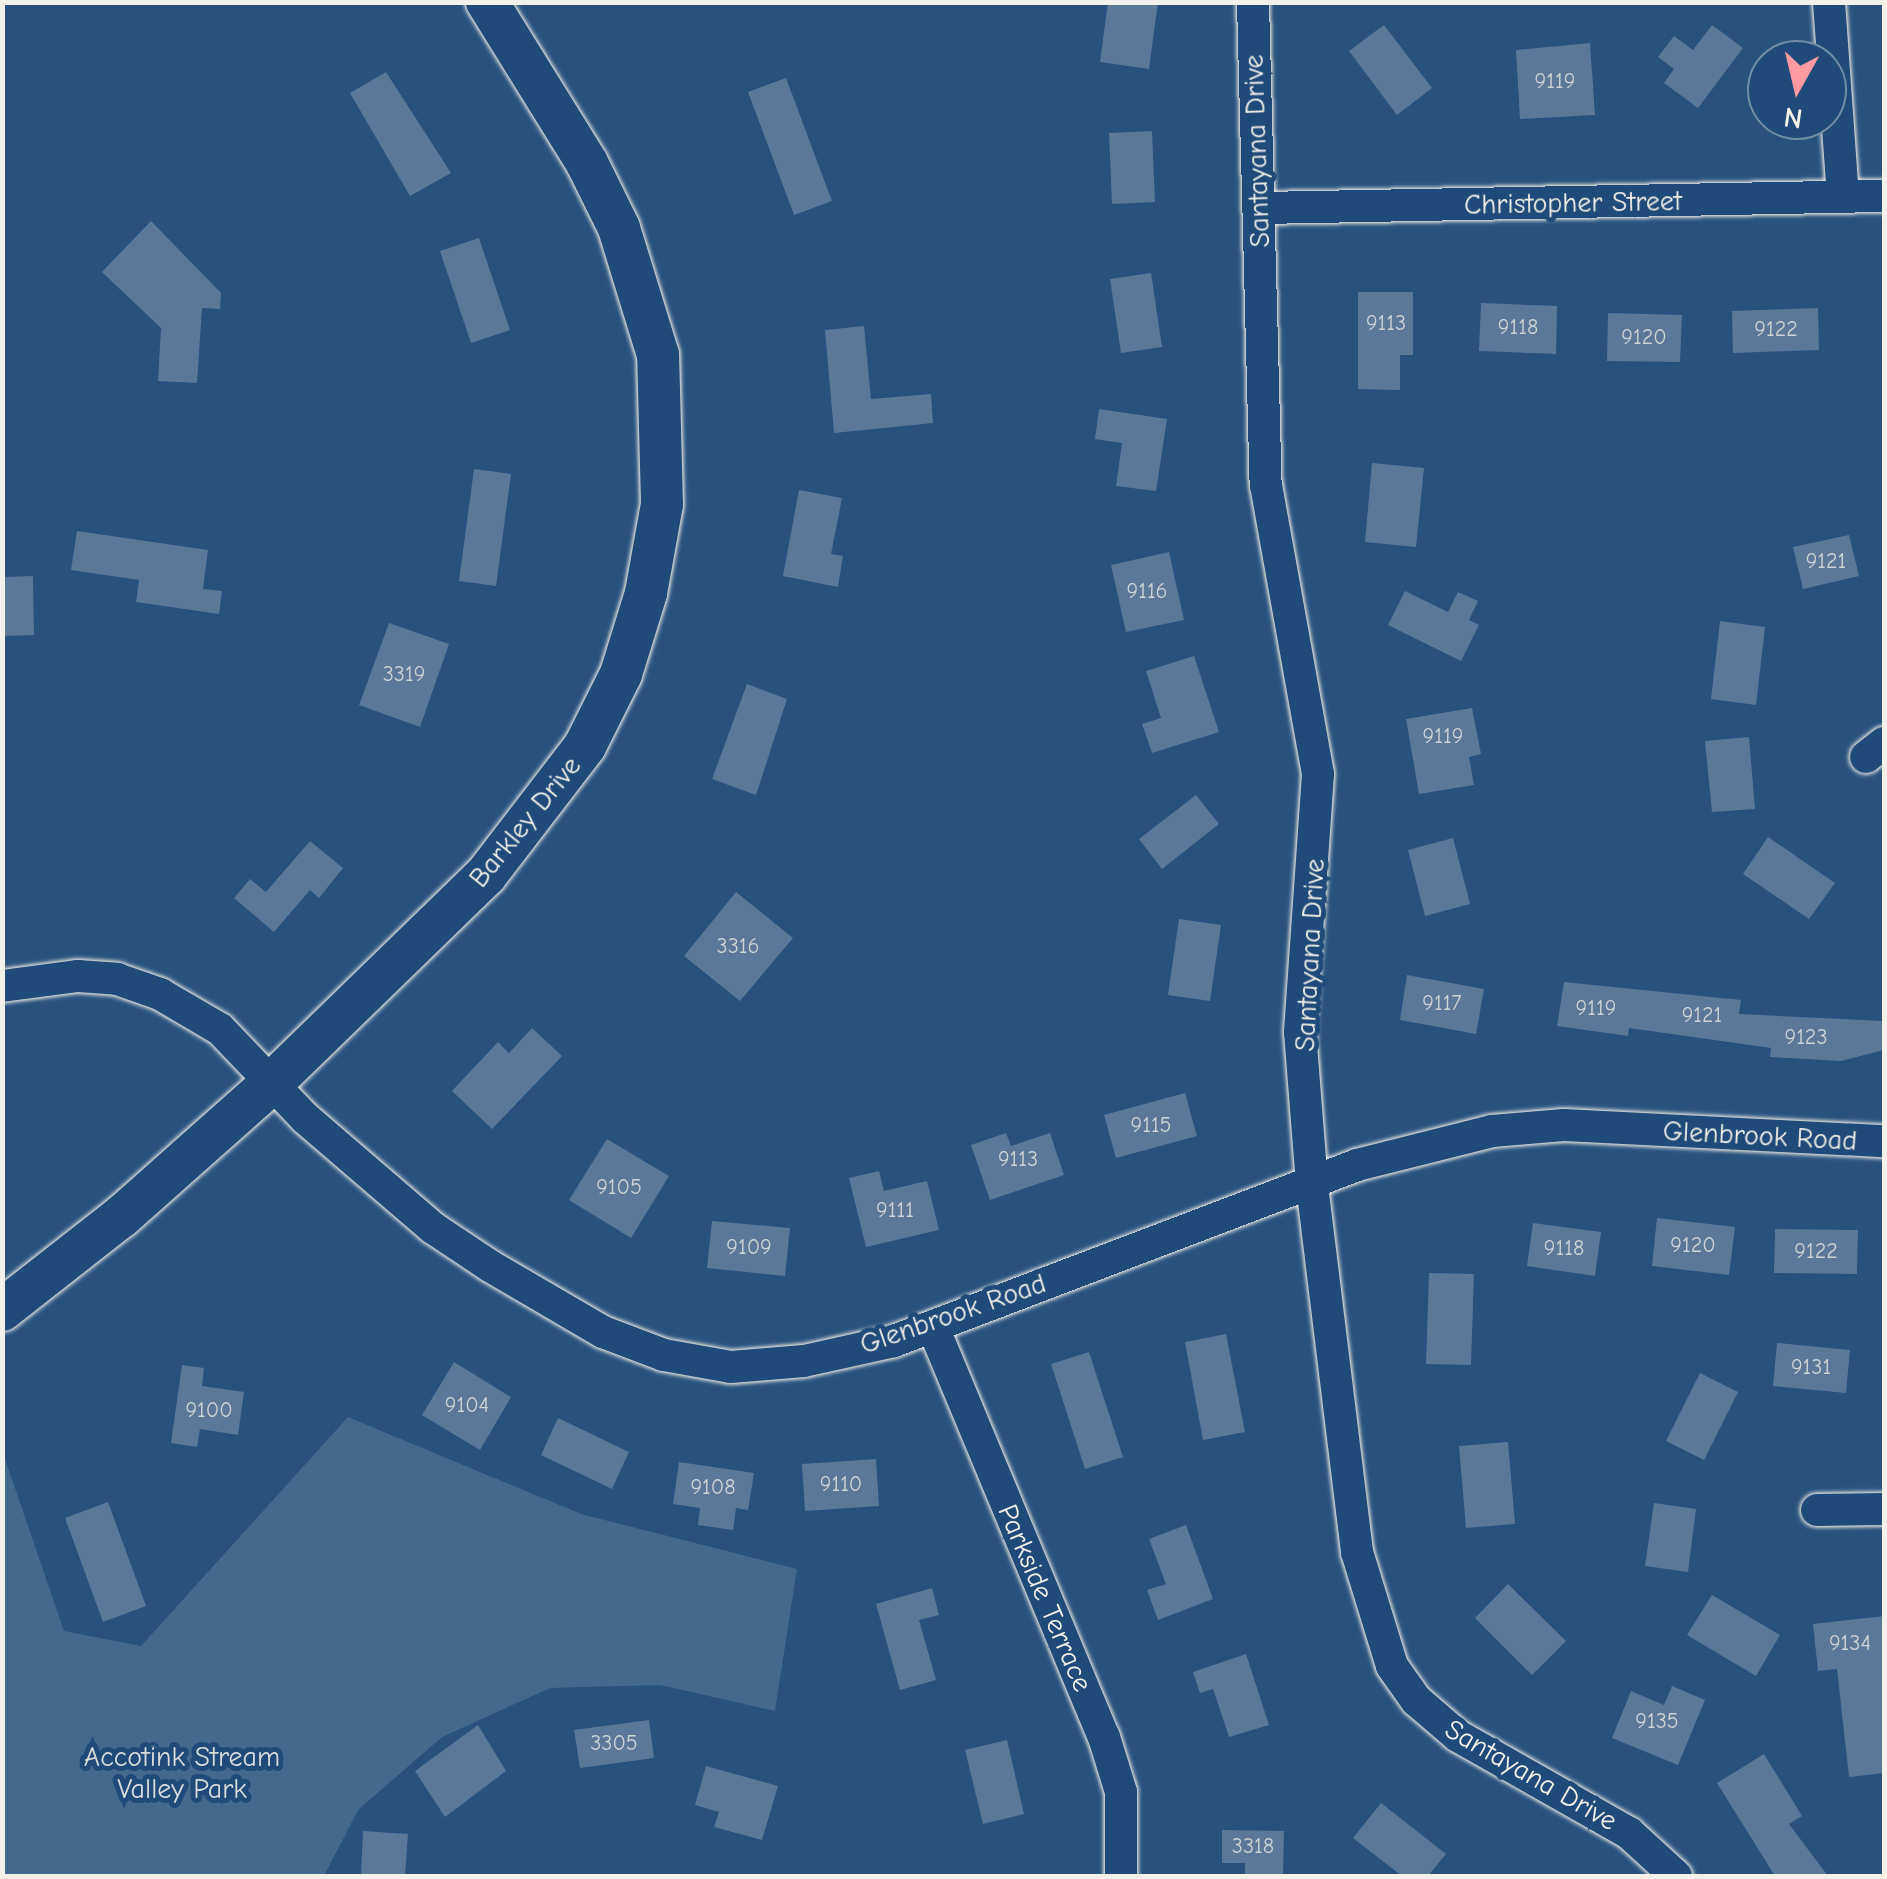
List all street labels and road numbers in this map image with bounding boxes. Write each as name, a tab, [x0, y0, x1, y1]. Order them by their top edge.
street label: Santayana Drive	[1237, 54, 1277, 248]
street label: Christopher Street	[1464, 184, 1682, 222]
street label: Barkley Drive	[462, 750, 588, 894]
street label: Santayana Drive	[1288, 858, 1332, 1052]
street label: Glenbrook Road	[1662, 1114, 1858, 1158]
street label: Glenbrook Road	[856, 1266, 1050, 1362]
street label: Parkside Terrace	[990, 1499, 1100, 1697]
street label: Santayana Drive	[1439, 1712, 1623, 1838]

